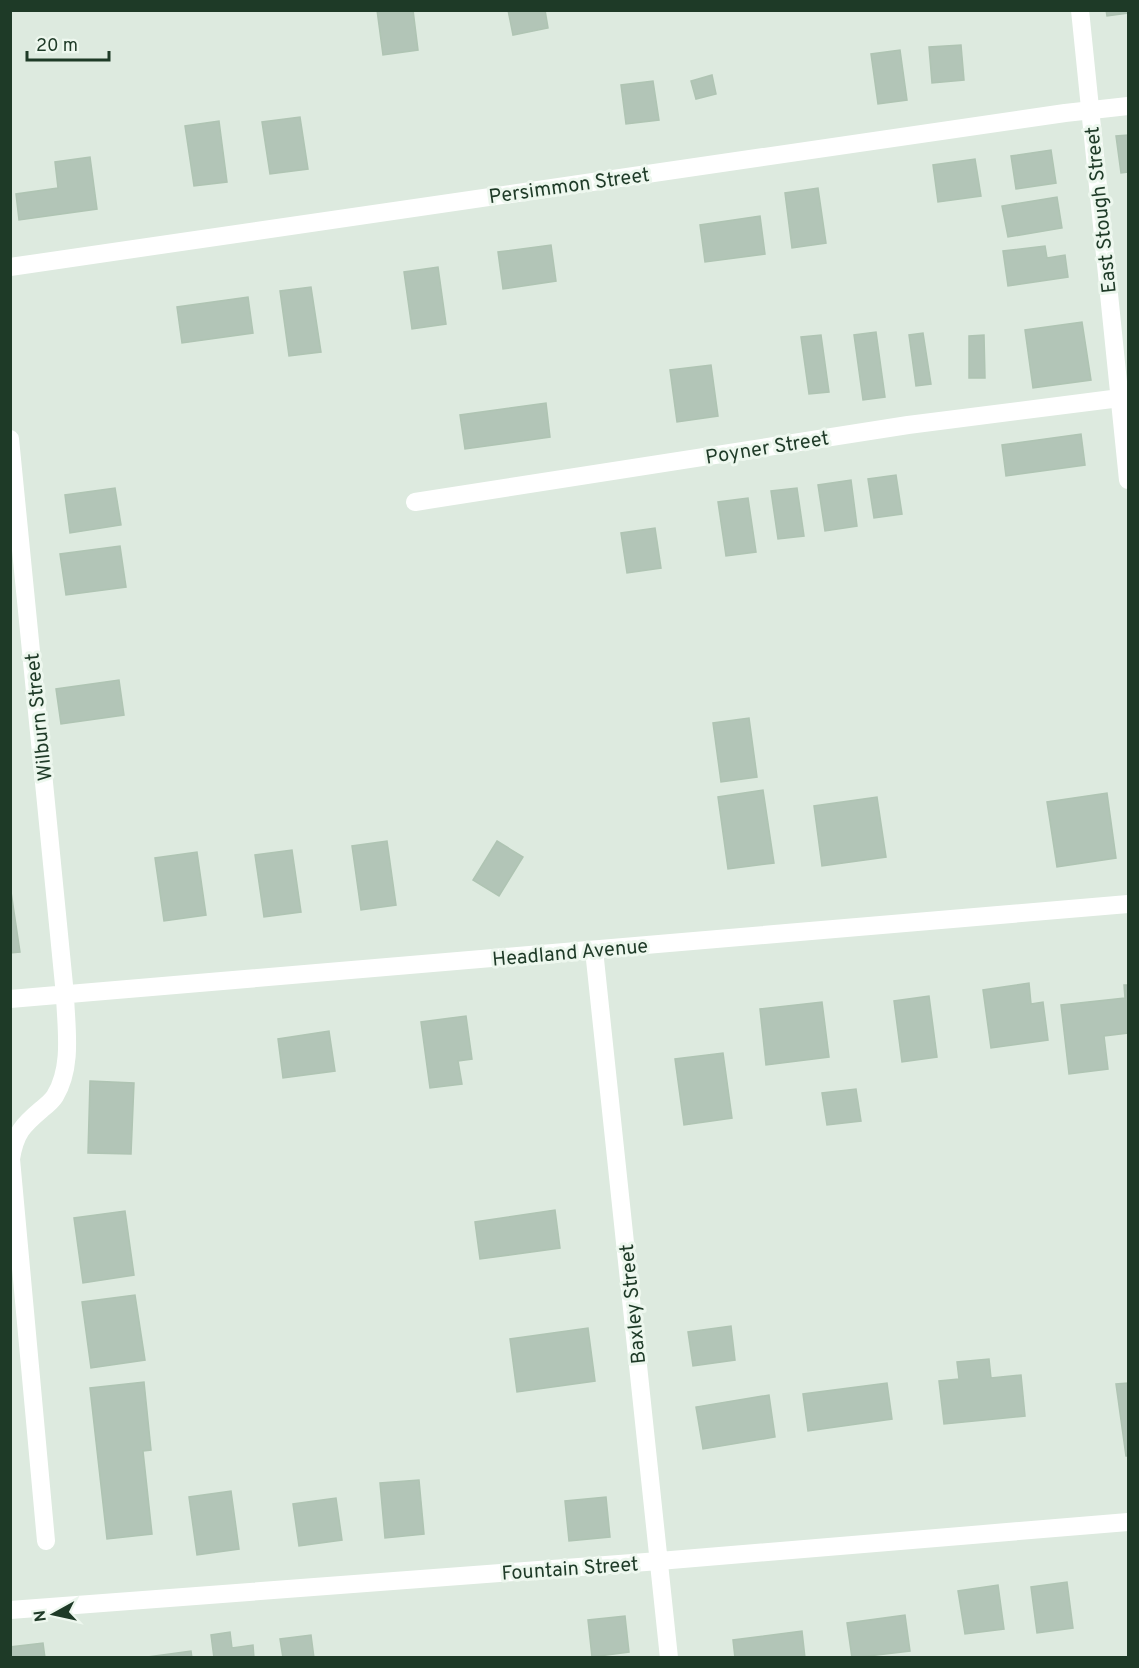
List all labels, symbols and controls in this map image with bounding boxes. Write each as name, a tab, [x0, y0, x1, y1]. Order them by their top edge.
scale bar	[27, 24, 110, 62]
text: 20 m	[36, 35, 78, 58]
street label: East Stough Street	[1080, 125, 1124, 294]
street label: Persimmon Street	[487, 163, 651, 211]
street label: Poyner Street	[704, 426, 831, 472]
street label: Wilburn Street	[20, 652, 60, 782]
street label: Headland Avenue	[491, 934, 649, 974]
street label: Baxley Street	[615, 1243, 653, 1365]
street label: Fountain Street	[501, 1552, 639, 1588]
north arrow	[24, 1584, 84, 1644]
text: N	[30, 1609, 52, 1623]

